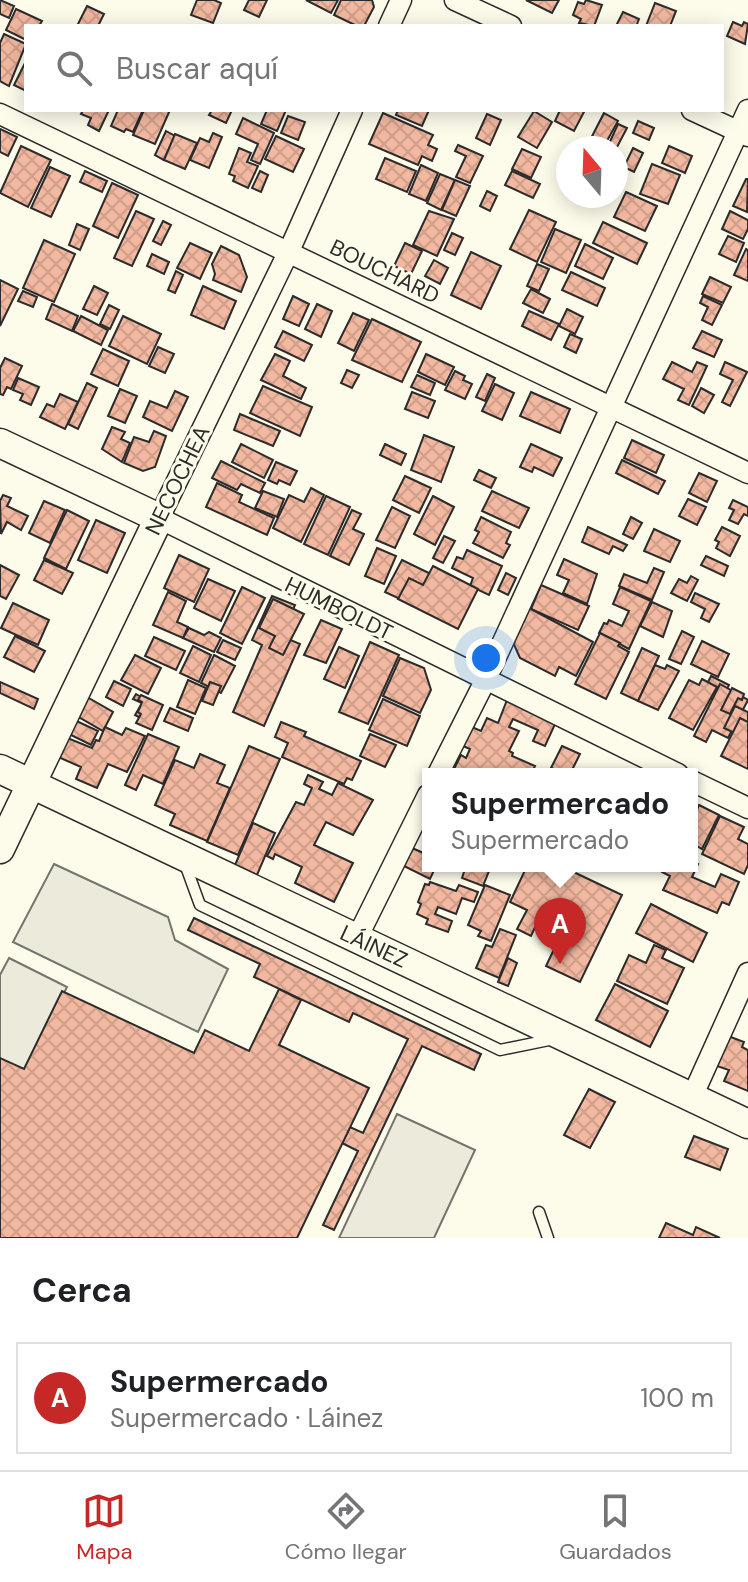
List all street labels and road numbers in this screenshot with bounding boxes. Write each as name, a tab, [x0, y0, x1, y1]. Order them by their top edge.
street label: BOUCHARD	[325, 232, 444, 310]
street label: NECOCHEA	[139, 421, 216, 540]
street label: HUMBOLDT	[280, 570, 397, 647]
street label: LÁINEZ	[336, 918, 412, 975]

